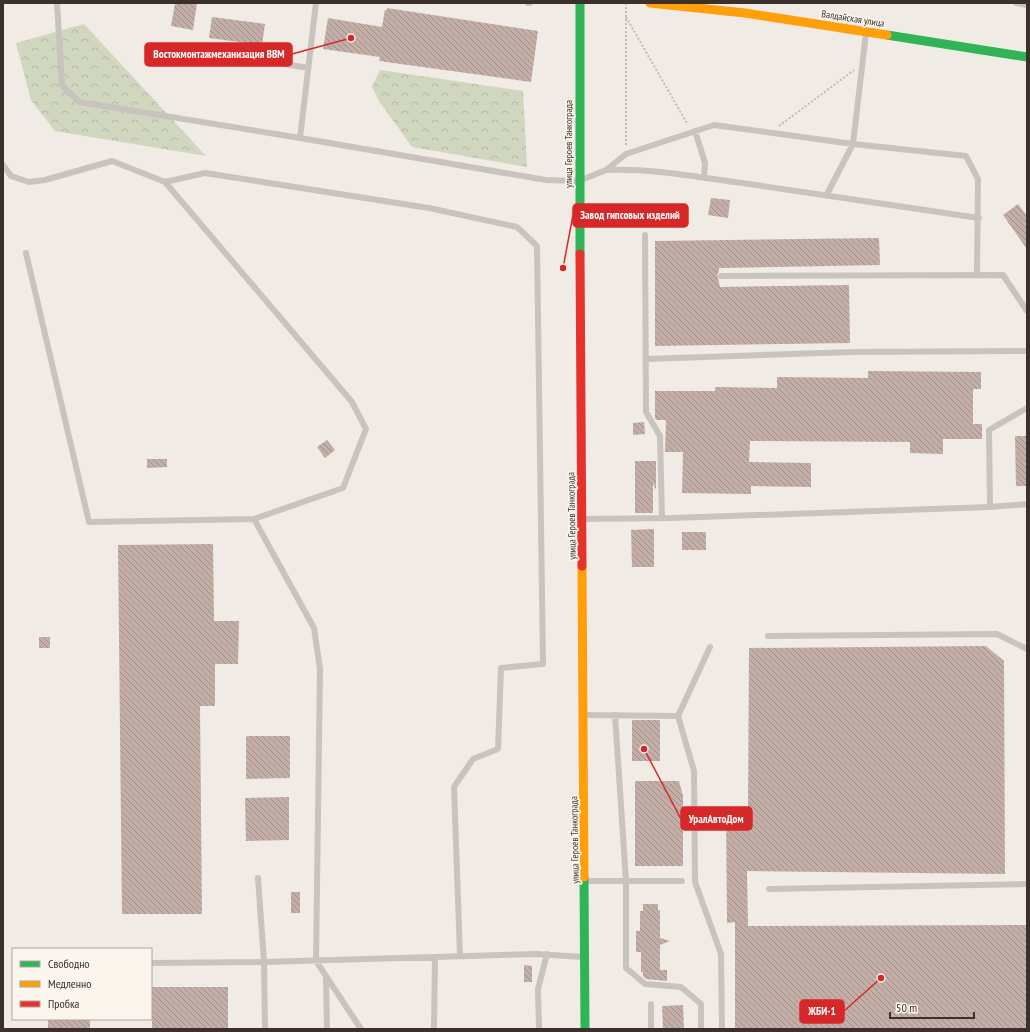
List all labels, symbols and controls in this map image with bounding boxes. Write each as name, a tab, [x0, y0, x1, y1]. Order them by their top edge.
street label: Валдайская улица	[821, 7, 885, 30]
callout: Востокмонтажмеханизация ВВМ	[145, 43, 292, 66]
text: Востокмонтажмеханизация ВВМ	[153, 47, 285, 61]
street label: улица Героев Танкограда	[562, 100, 575, 188]
callout: Завод гипсовых изделий	[573, 204, 688, 227]
text: Завод гипсовых изделий	[580, 208, 680, 222]
street label: улица Героев Танкограда	[564, 472, 579, 560]
street label: улица Героев Танкограда	[567, 796, 582, 884]
callout: УралАвтоДом	[681, 807, 752, 830]
text: УралАвтоДом	[687, 812, 744, 826]
legend	[12, 948, 152, 1020]
text: Свободно	[48, 956, 90, 971]
text: Медленно	[48, 976, 91, 991]
scale bar	[890, 994, 974, 1020]
text: Пробка	[48, 996, 80, 1011]
callout: ЖБИ-1	[800, 1000, 844, 1023]
text: 50 m	[896, 1000, 917, 1015]
text: ЖБИ-1	[807, 1004, 836, 1018]

